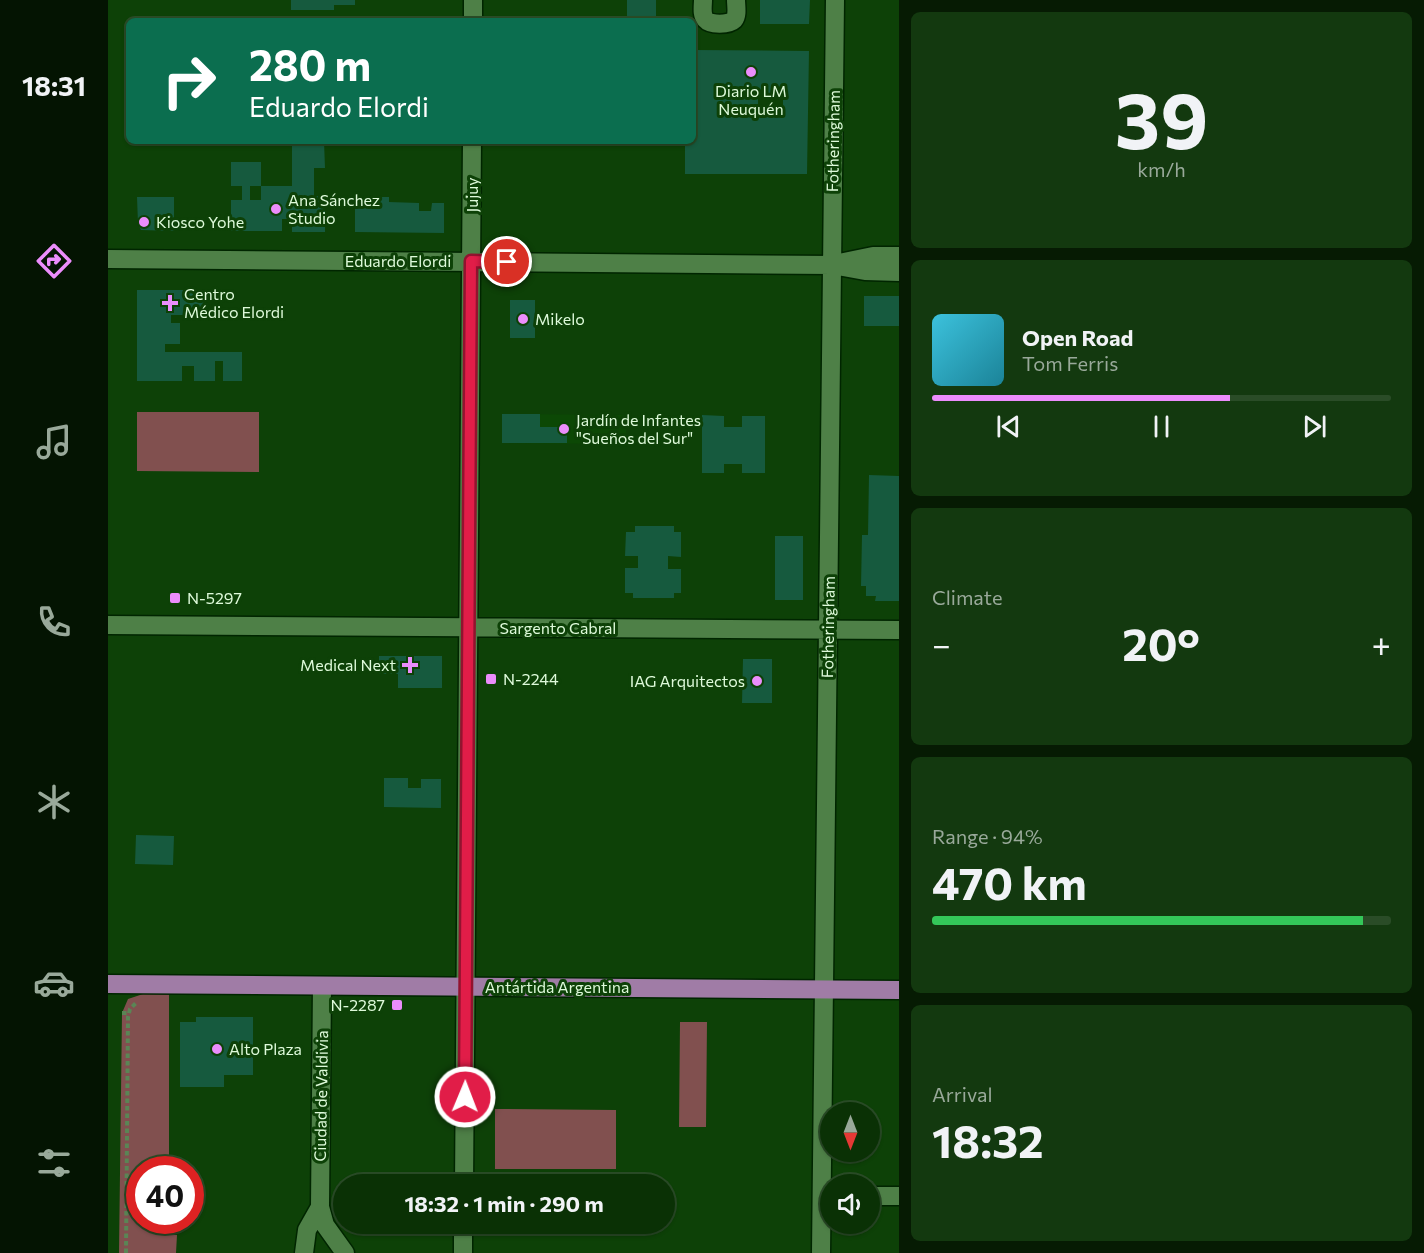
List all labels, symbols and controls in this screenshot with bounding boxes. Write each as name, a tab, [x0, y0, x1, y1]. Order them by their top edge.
text: 280 m	[249, 38, 371, 90]
icon: right	[150, 42, 228, 120]
marker: Diario LM Neuquén	[744, 65, 758, 79]
text: 18:31	[22, 69, 86, 102]
text: 39	[1115, 70, 1208, 165]
place label: Diario LM Neuquén	[715, 81, 787, 118]
text: Eduardo Elordi	[249, 90, 429, 123]
street label: Fotheringham	[822, 90, 843, 192]
text: km/h	[1137, 157, 1186, 181]
street label: Jujuy	[462, 178, 481, 212]
place label: Ana Sánchez Studio	[288, 190, 380, 227]
marker: Ana Sánchez Studio	[269, 202, 283, 216]
place label: Kiosco Yohe	[156, 212, 244, 231]
marker: Kiosco Yohe	[137, 215, 151, 229]
pin	[481, 236, 532, 287]
icon: directions	[33, 240, 75, 282]
icon: arrive	[490, 245, 523, 278]
street label: Eduardo Elordi	[345, 251, 451, 270]
place label: Centro Médico Elordi	[184, 284, 284, 321]
marker: Centro Médico Elordi	[161, 294, 179, 312]
place label: Mikelo	[535, 309, 585, 328]
marker: Mikelo	[516, 312, 530, 326]
text: Open Road	[1022, 324, 1133, 351]
text: Tom Ferris	[1022, 351, 1118, 375]
place label: Jardín de Infantes "Sueños del Sur"	[576, 410, 701, 447]
icon: previous	[992, 410, 1025, 443]
icon: pause	[1145, 410, 1178, 443]
icon: next	[1298, 410, 1331, 443]
icon: music	[33, 421, 75, 463]
marker: Jardín de Infantes "Sueños del Sur"	[557, 422, 571, 436]
street label: Fotheringham	[817, 576, 838, 678]
text: Climate	[932, 585, 1002, 609]
place label: N-5297	[187, 588, 242, 607]
marker: N-5297	[168, 591, 182, 605]
icon: phone	[33, 601, 75, 643]
text: 20°	[1122, 615, 1200, 670]
street label: Sargento Cabral	[500, 618, 616, 637]
text: −	[932, 623, 951, 664]
text: +	[1372, 623, 1391, 664]
place label: Medical Next	[300, 655, 396, 674]
marker: Medical Next	[401, 656, 419, 674]
place label: N-2244	[503, 669, 559, 688]
place label: IAG Arquitectos	[630, 671, 745, 690]
marker: N-2244	[484, 672, 498, 686]
marker: IAG Arquitectos	[750, 674, 764, 688]
icon: climate	[33, 781, 75, 823]
text: Range · 94%	[932, 824, 1043, 848]
text: 470 km	[932, 854, 1087, 909]
icon: car	[33, 962, 75, 1004]
street label: Antártida Argentina	[485, 977, 629, 996]
place label: N-2287	[330, 995, 385, 1014]
marker: N-2287	[390, 998, 404, 1012]
street label: Ciudad de Valdivia	[310, 1030, 331, 1162]
place label: Alto Plaza	[229, 1039, 302, 1058]
marker: Alto Plaza	[210, 1042, 224, 1056]
position arrow	[433, 1065, 497, 1129]
text: Arrival	[932, 1082, 993, 1106]
north arrow	[820, 1102, 880, 1162]
map controls	[820, 1102, 880, 1234]
text: 18:32	[932, 1112, 1044, 1167]
icon: filters	[33, 1142, 75, 1184]
speed limit sign: 40	[126, 1156, 204, 1234]
button: sound	[820, 1174, 880, 1234]
text: 18:32 · 1 min · 290 m	[404, 1190, 604, 1217]

